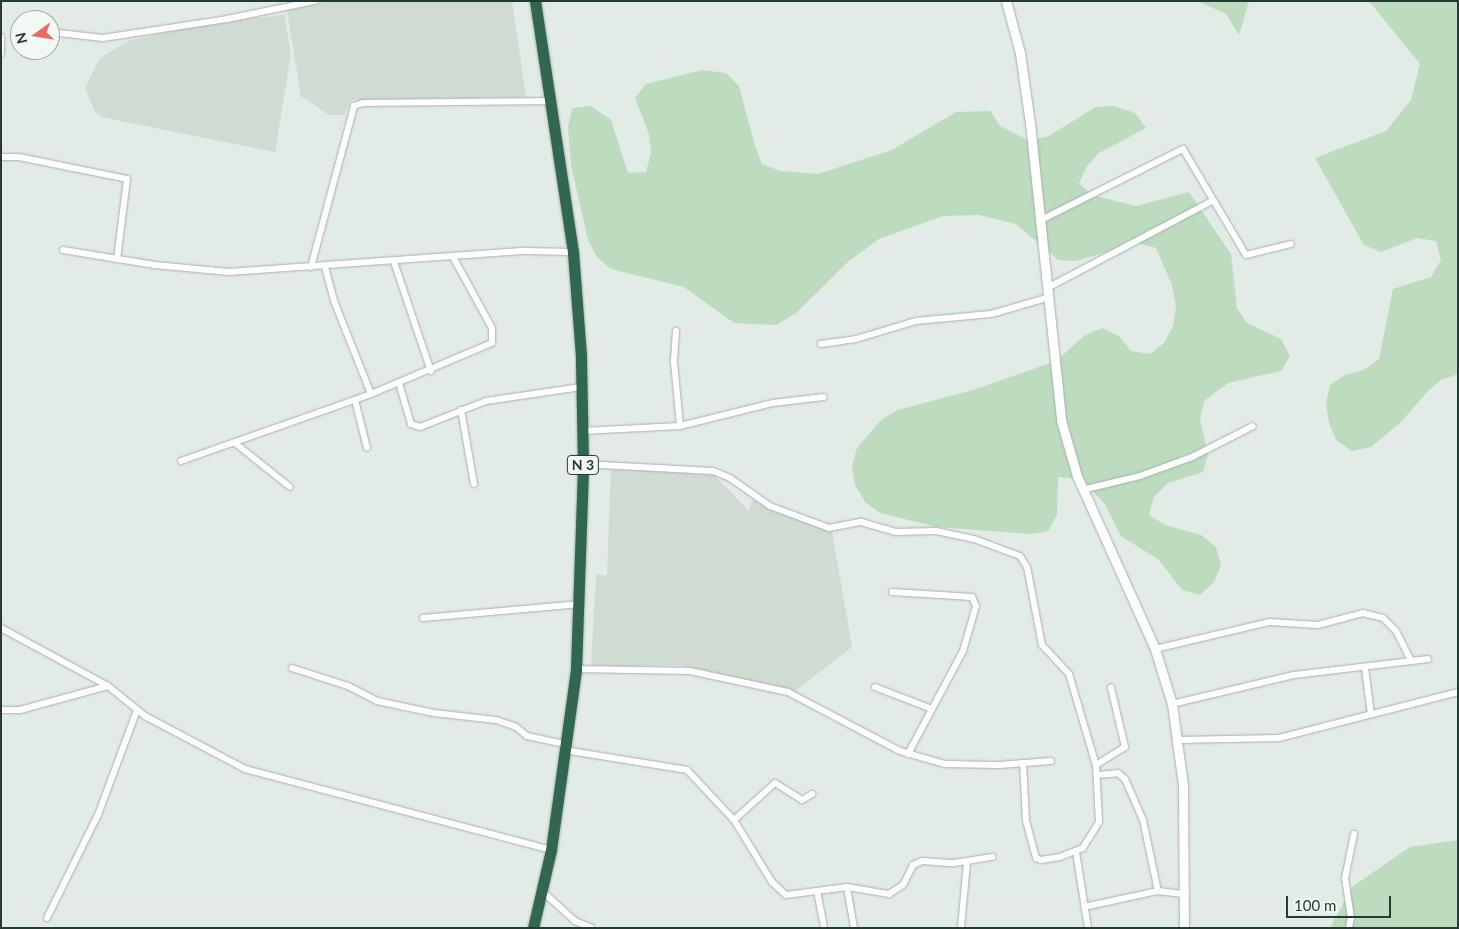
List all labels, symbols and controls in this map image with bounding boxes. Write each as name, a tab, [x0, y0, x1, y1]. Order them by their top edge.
north arrow	[10, 10, 60, 60]
text: N	[11, 31, 30, 45]
road number: N 3	[567, 454, 599, 476]
scale bar	[1289, 886, 1394, 918]
text: 100 m	[1294, 896, 1336, 914]

